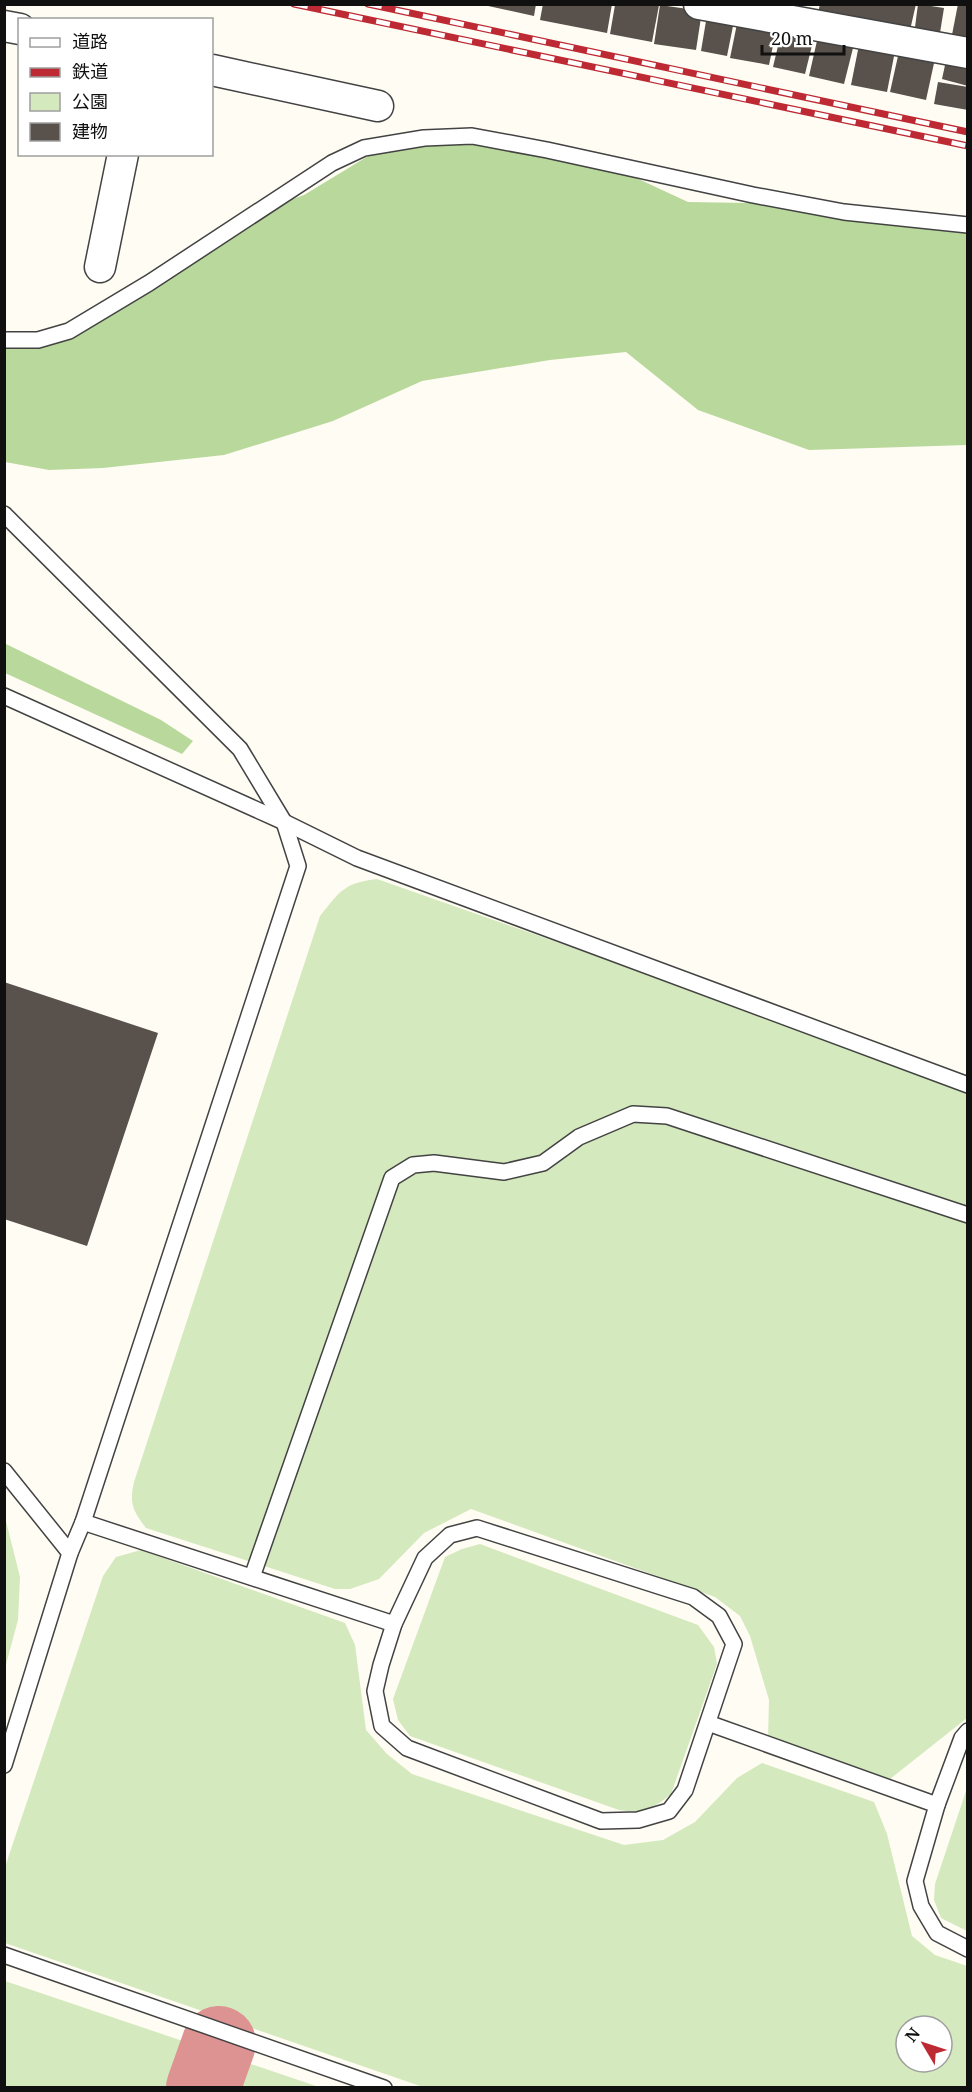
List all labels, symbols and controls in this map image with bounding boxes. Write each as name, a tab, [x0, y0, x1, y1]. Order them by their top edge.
legend	[18, 18, 213, 156]
scale bar	[762, 18, 844, 56]
text: 20 m	[771, 26, 813, 50]
text: 道路	[72, 29, 108, 53]
text: 鉄道	[72, 59, 108, 83]
text: 公園	[72, 89, 108, 113]
text: 建物	[72, 119, 108, 143]
north arrow	[894, 2014, 954, 2074]
text: N	[900, 2022, 925, 2046]

